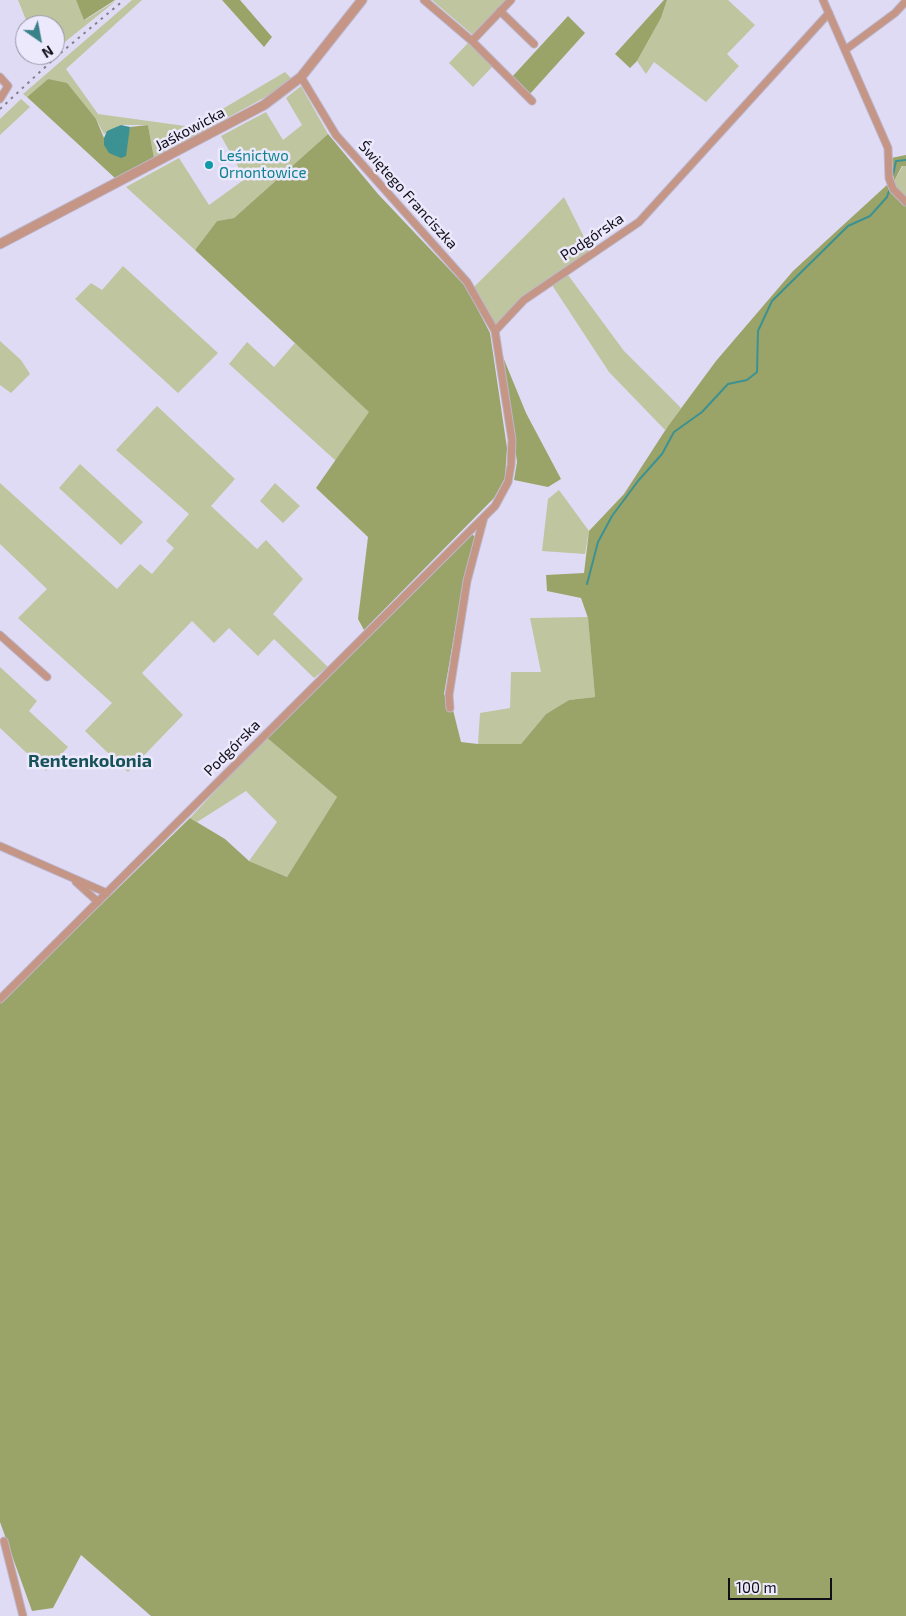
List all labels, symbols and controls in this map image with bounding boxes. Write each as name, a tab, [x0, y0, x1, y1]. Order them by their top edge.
north arrow	[15, 15, 65, 65]
text: N	[39, 42, 57, 62]
street label: Jaśkowicka	[152, 103, 228, 155]
street label: Świętego Franciszka	[355, 137, 461, 253]
place label: Leśnictwo Ornontowice	[219, 147, 307, 182]
marker: Leśnictwo Ornontowice	[203, 159, 215, 171]
street label: Podgórska	[557, 209, 627, 265]
street label: Podgórska	[200, 716, 264, 780]
district label: Rentenkolonia	[28, 750, 152, 772]
scale bar	[731, 1568, 835, 1600]
text: 100 m	[736, 1578, 777, 1596]

